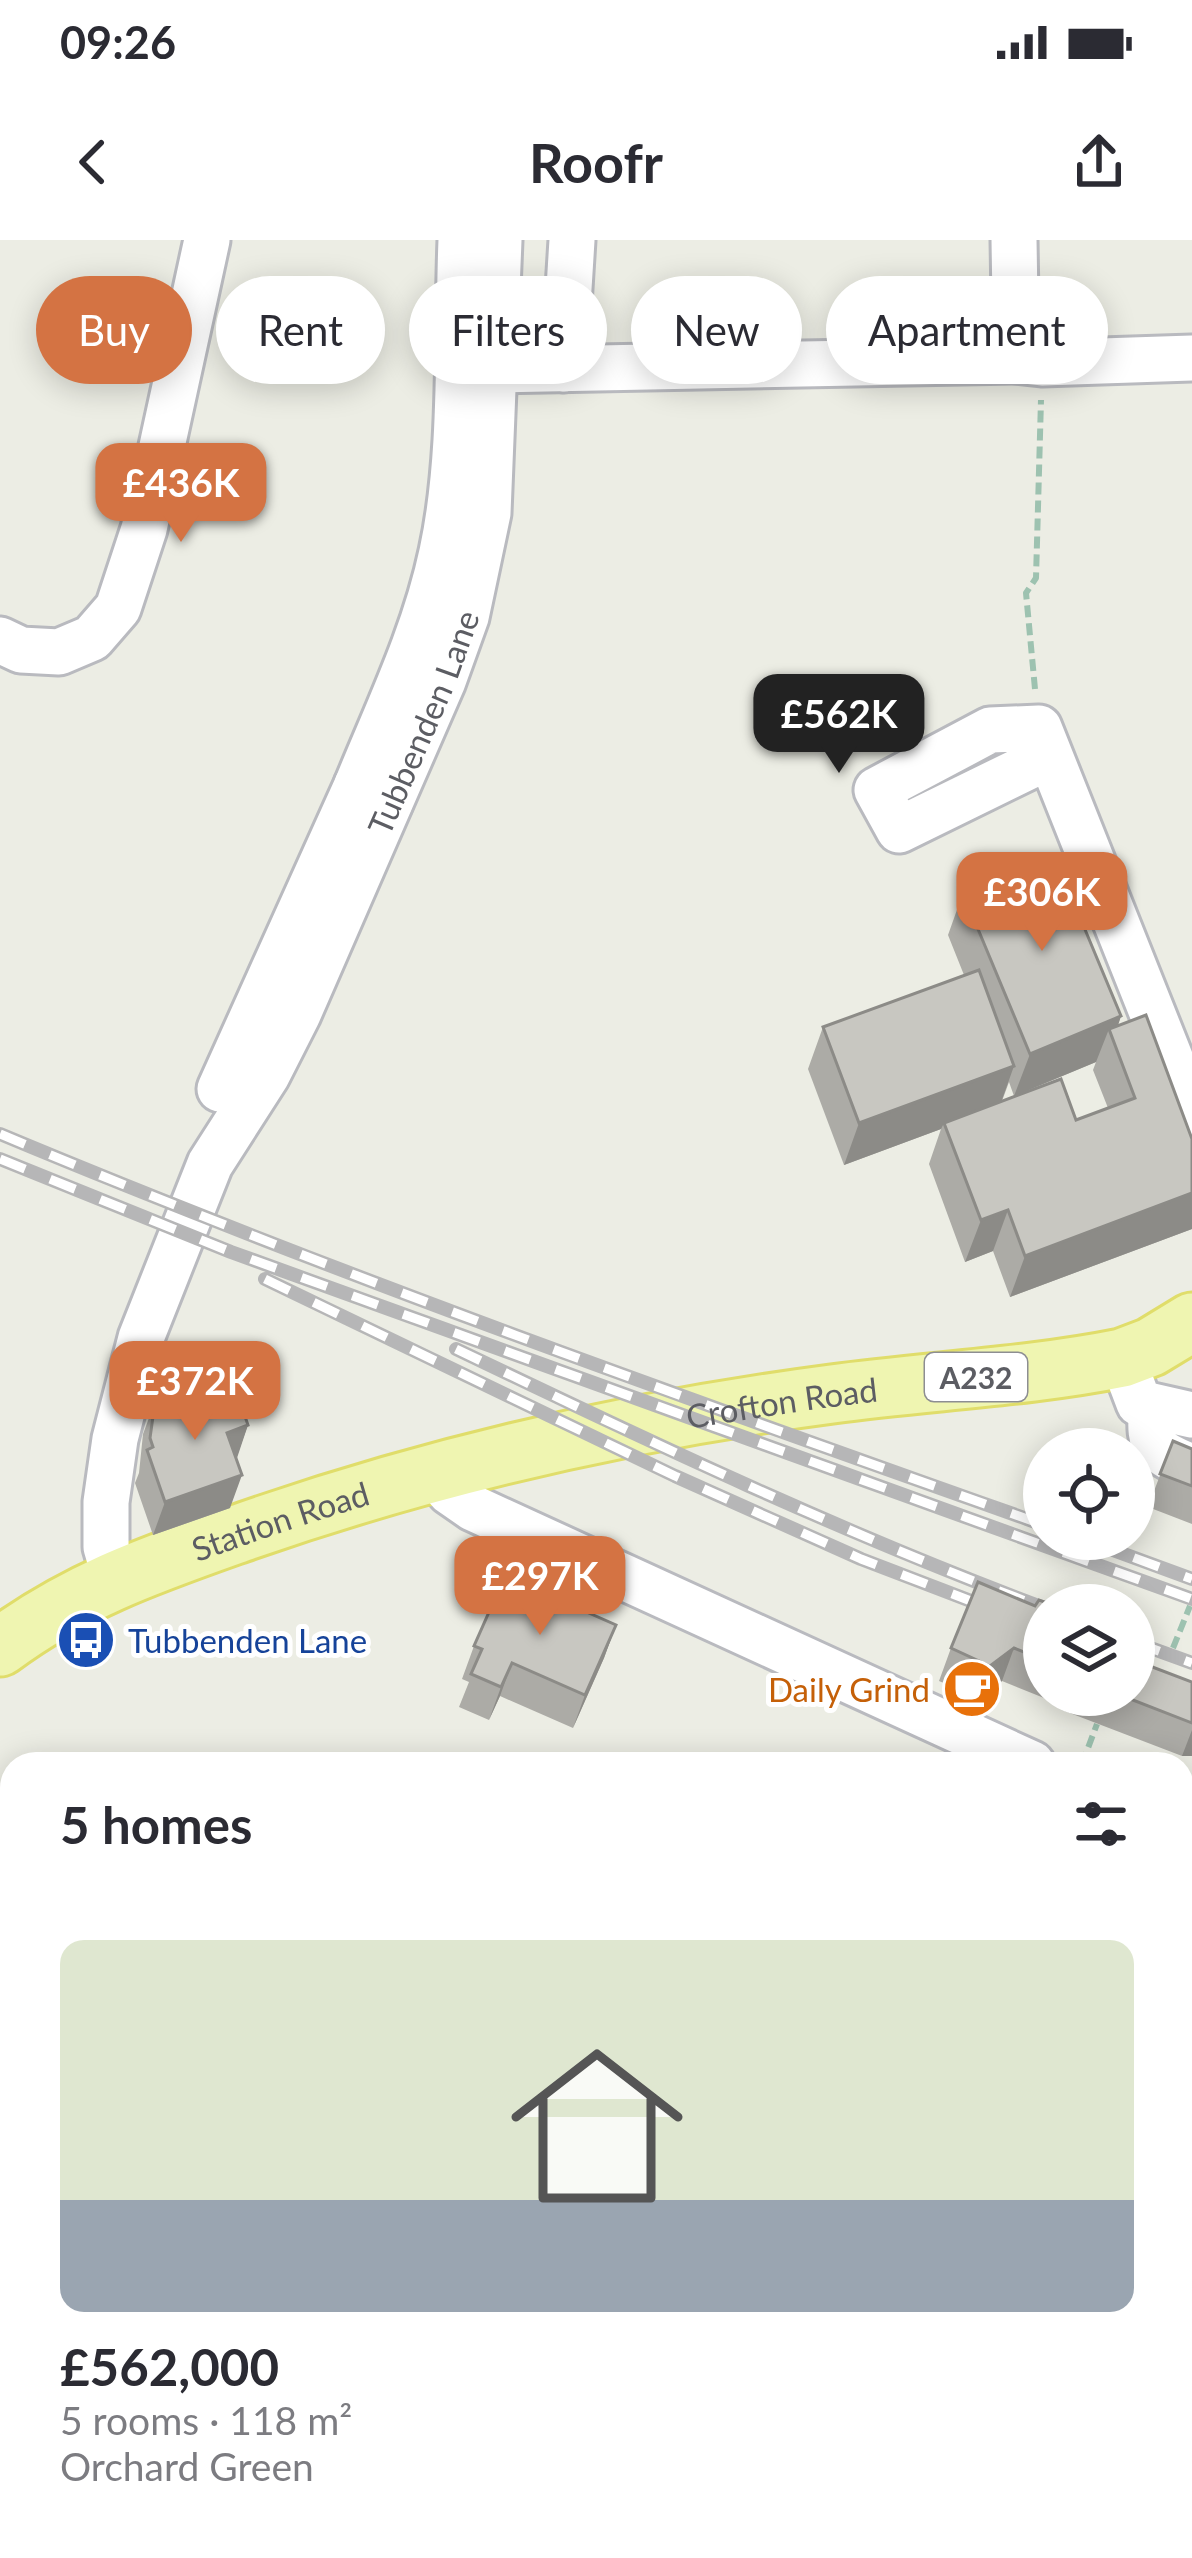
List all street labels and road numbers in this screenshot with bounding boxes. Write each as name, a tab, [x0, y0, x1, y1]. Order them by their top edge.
street label: Tubbenden Lane	[359, 605, 487, 841]
road number: A232	[925, 1353, 1027, 1401]
street label: Crofton Road	[683, 1369, 879, 1436]
street label: Station Road	[186, 1473, 374, 1569]

